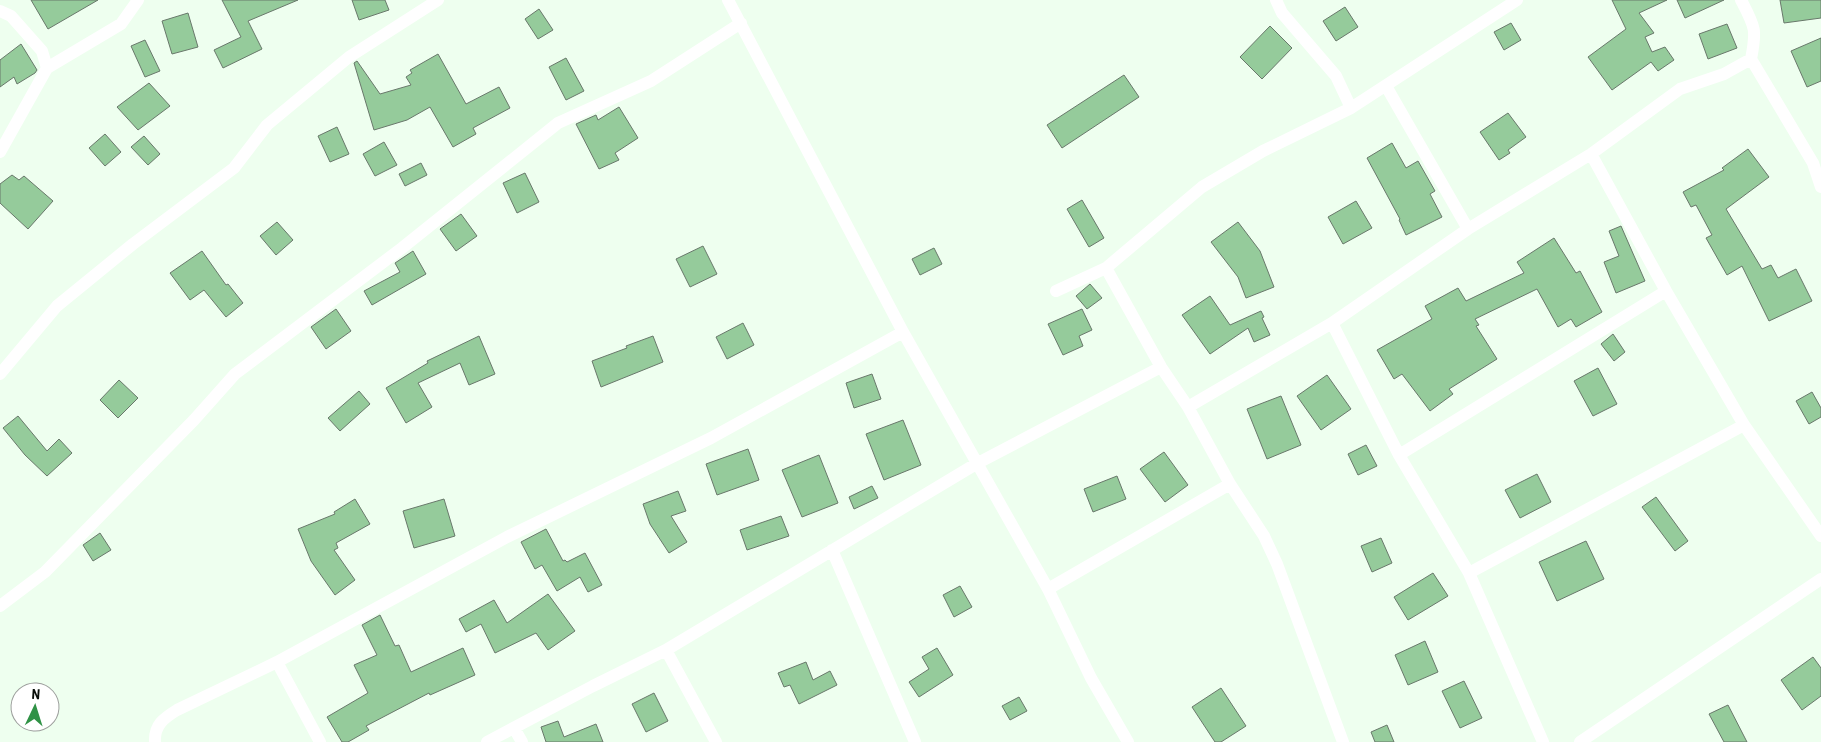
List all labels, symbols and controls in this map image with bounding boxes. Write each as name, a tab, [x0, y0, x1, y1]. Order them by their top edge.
north arrow	[10, 682, 60, 732]
text: N	[31, 686, 41, 702]

